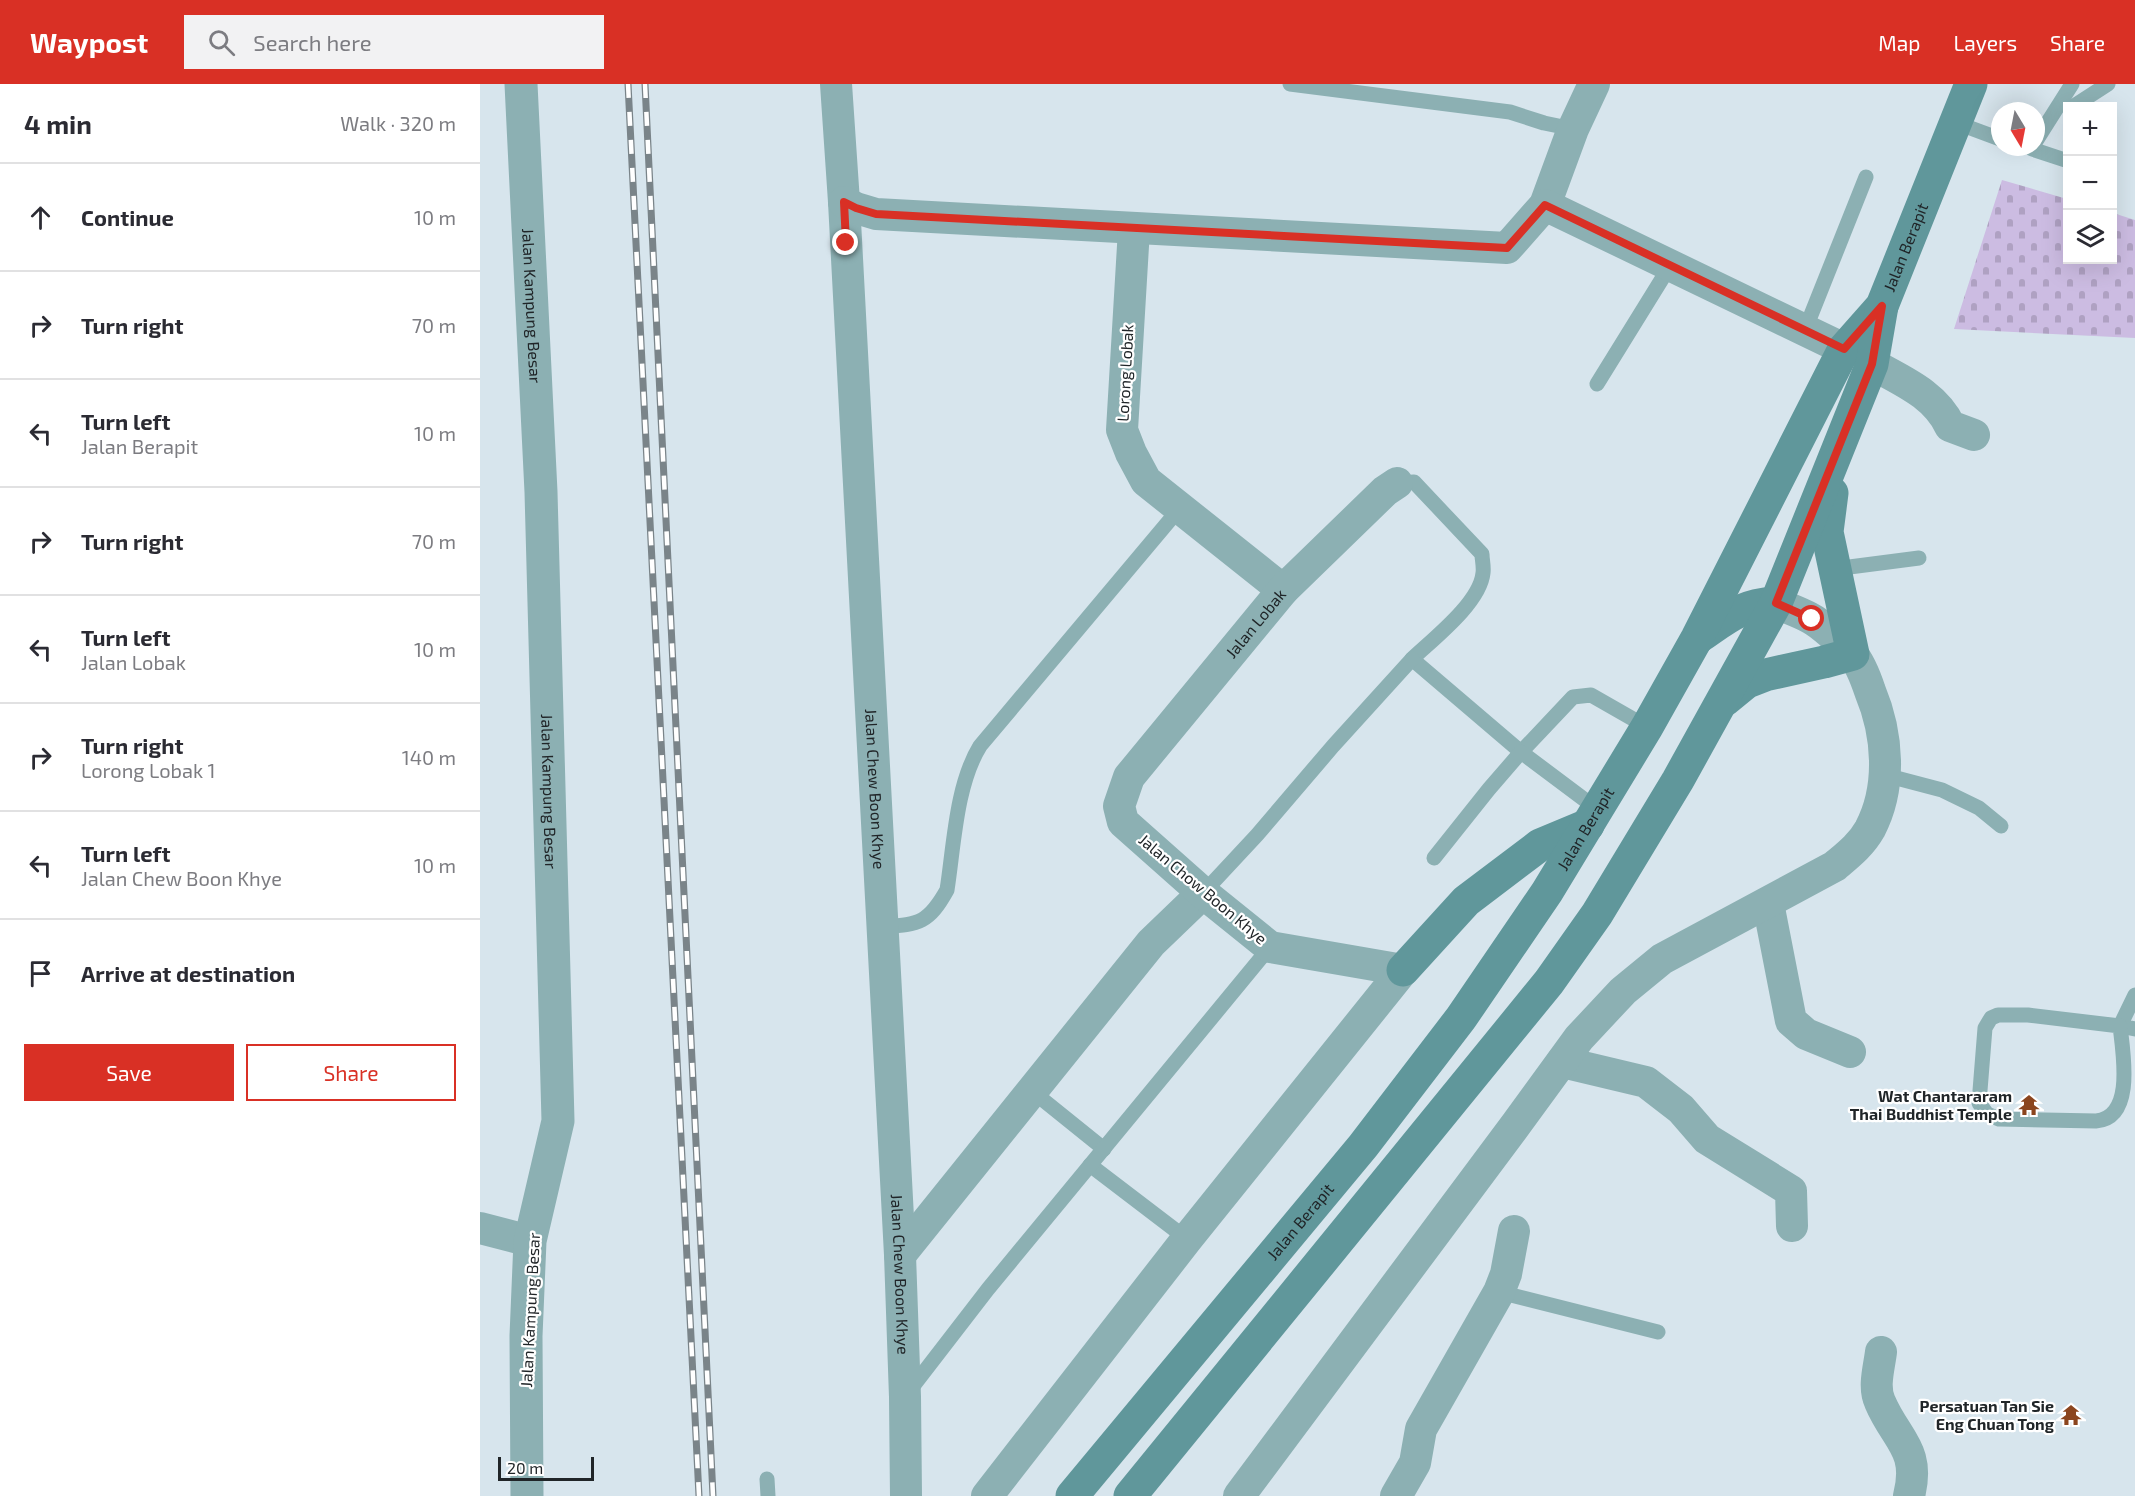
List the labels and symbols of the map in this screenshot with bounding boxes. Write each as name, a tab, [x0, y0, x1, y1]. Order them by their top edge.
north arrow	[1991, 102, 2045, 156]
street label: Jalan Berapit	[1879, 200, 1931, 294]
street label: Jalan Kampung Besar	[519, 228, 546, 384]
route end	[832, 229, 858, 255]
street label: Lorong Lobak	[1112, 324, 1137, 422]
street label: Jalan Lobak	[1221, 584, 1289, 661]
route start	[1798, 605, 1824, 631]
street label: Jalan Chew Boon Khye	[862, 708, 889, 870]
street label: Jalan Kampung Besar	[538, 714, 561, 870]
street label: Jalan Berapit	[1553, 783, 1617, 873]
street label: Jalan Chow Boon Khye	[1135, 830, 1271, 948]
place label: Wat Chantararam Thai Buddhist Temple	[1850, 1086, 2012, 1123]
temple icon: Wat Chantararam Thai Buddhist Temple	[2017, 1093, 2041, 1117]
street label: Jalan Berapit	[1263, 1179, 1337, 1263]
street label: Jalan Chew Boon Khye	[888, 1193, 914, 1355]
street label: Jalan Kampung Besar	[516, 1232, 543, 1388]
place label: Persatuan Tan Sie Eng Chuan Tong	[1920, 1396, 2055, 1433]
temple icon: Persatuan Tan Sie Eng Chuan Tong	[2059, 1403, 2083, 1427]
scale bar	[498, 1454, 594, 1482]

